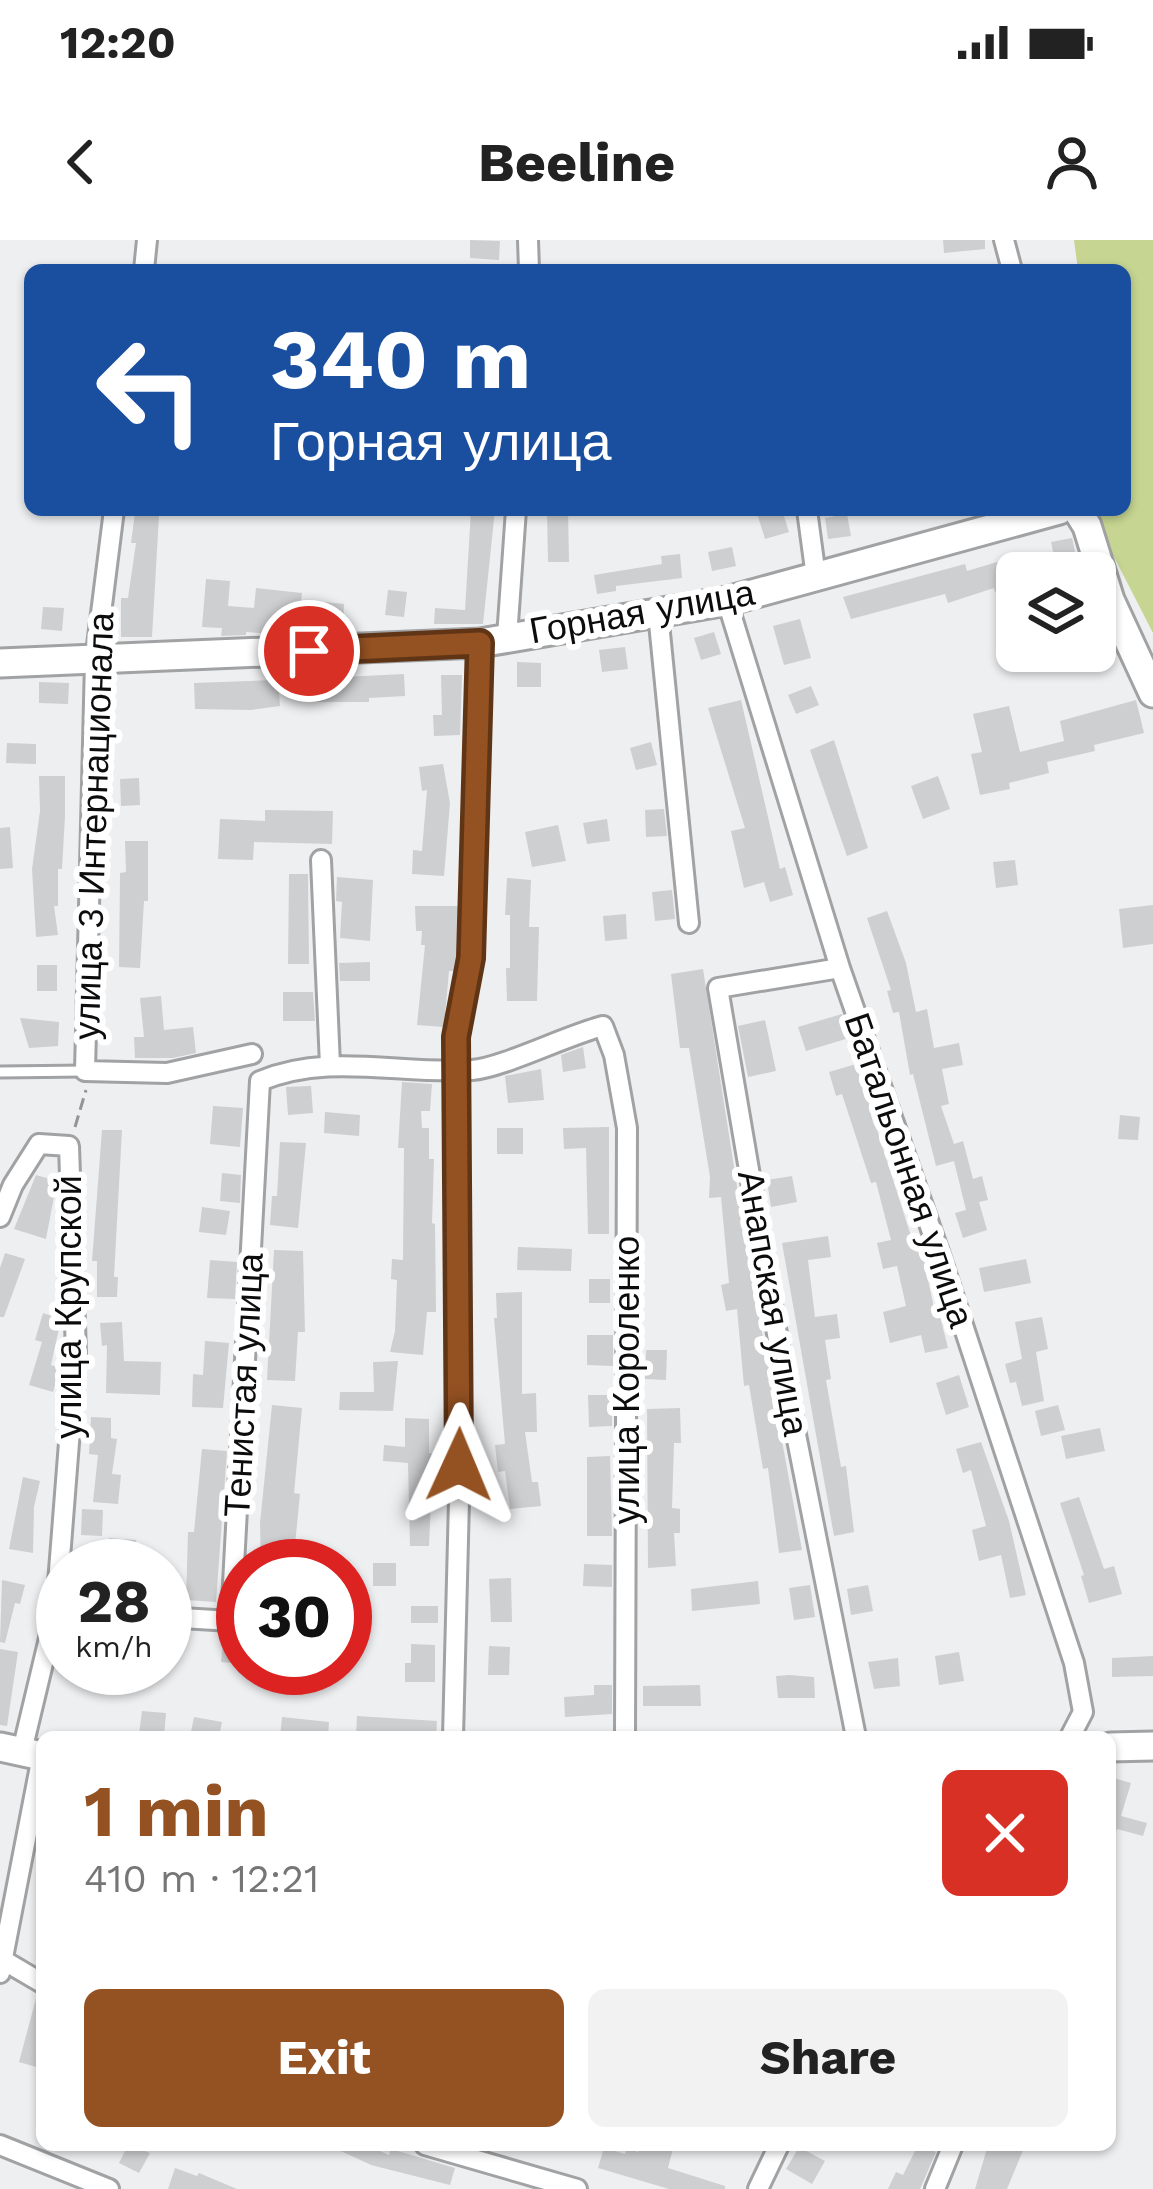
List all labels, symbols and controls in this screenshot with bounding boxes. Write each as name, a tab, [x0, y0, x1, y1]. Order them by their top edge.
text: 12:20	[60, 16, 176, 69]
icon: back	[48, 129, 114, 195]
icon: person	[1039, 129, 1105, 195]
text: Beeline	[478, 131, 675, 194]
text: 340 m	[270, 310, 531, 408]
icon: left	[72, 312, 228, 468]
text: Горная улица	[270, 410, 612, 473]
map controls	[996, 552, 1116, 672]
button: layers	[996, 552, 1116, 672]
street label: Горная улица	[526, 571, 759, 652]
pin	[258, 600, 360, 702]
street label: улица 3 Интернационала	[66, 610, 122, 1041]
icon: arrive	[276, 618, 342, 684]
street label: Батальонная улица	[836, 1007, 983, 1333]
street label: Анапская улица	[729, 1167, 817, 1440]
street label: улица Крупской	[48, 1175, 90, 1439]
street label: улица Короленко	[606, 1236, 648, 1524]
street label: Тенистая улица	[216, 1251, 272, 1518]
position arrow	[396, 1402, 522, 1528]
speed limit sign: 30	[216, 1539, 372, 1695]
text: 28	[77, 1566, 151, 1637]
text: km/h	[75, 1629, 153, 1664]
text: 1 min	[84, 1769, 269, 1853]
button: close	[942, 1770, 1068, 1896]
text: 410 m · 12:21	[84, 1856, 319, 1901]
button: Exit	[84, 1989, 564, 2127]
button: Share	[588, 1989, 1068, 2127]

